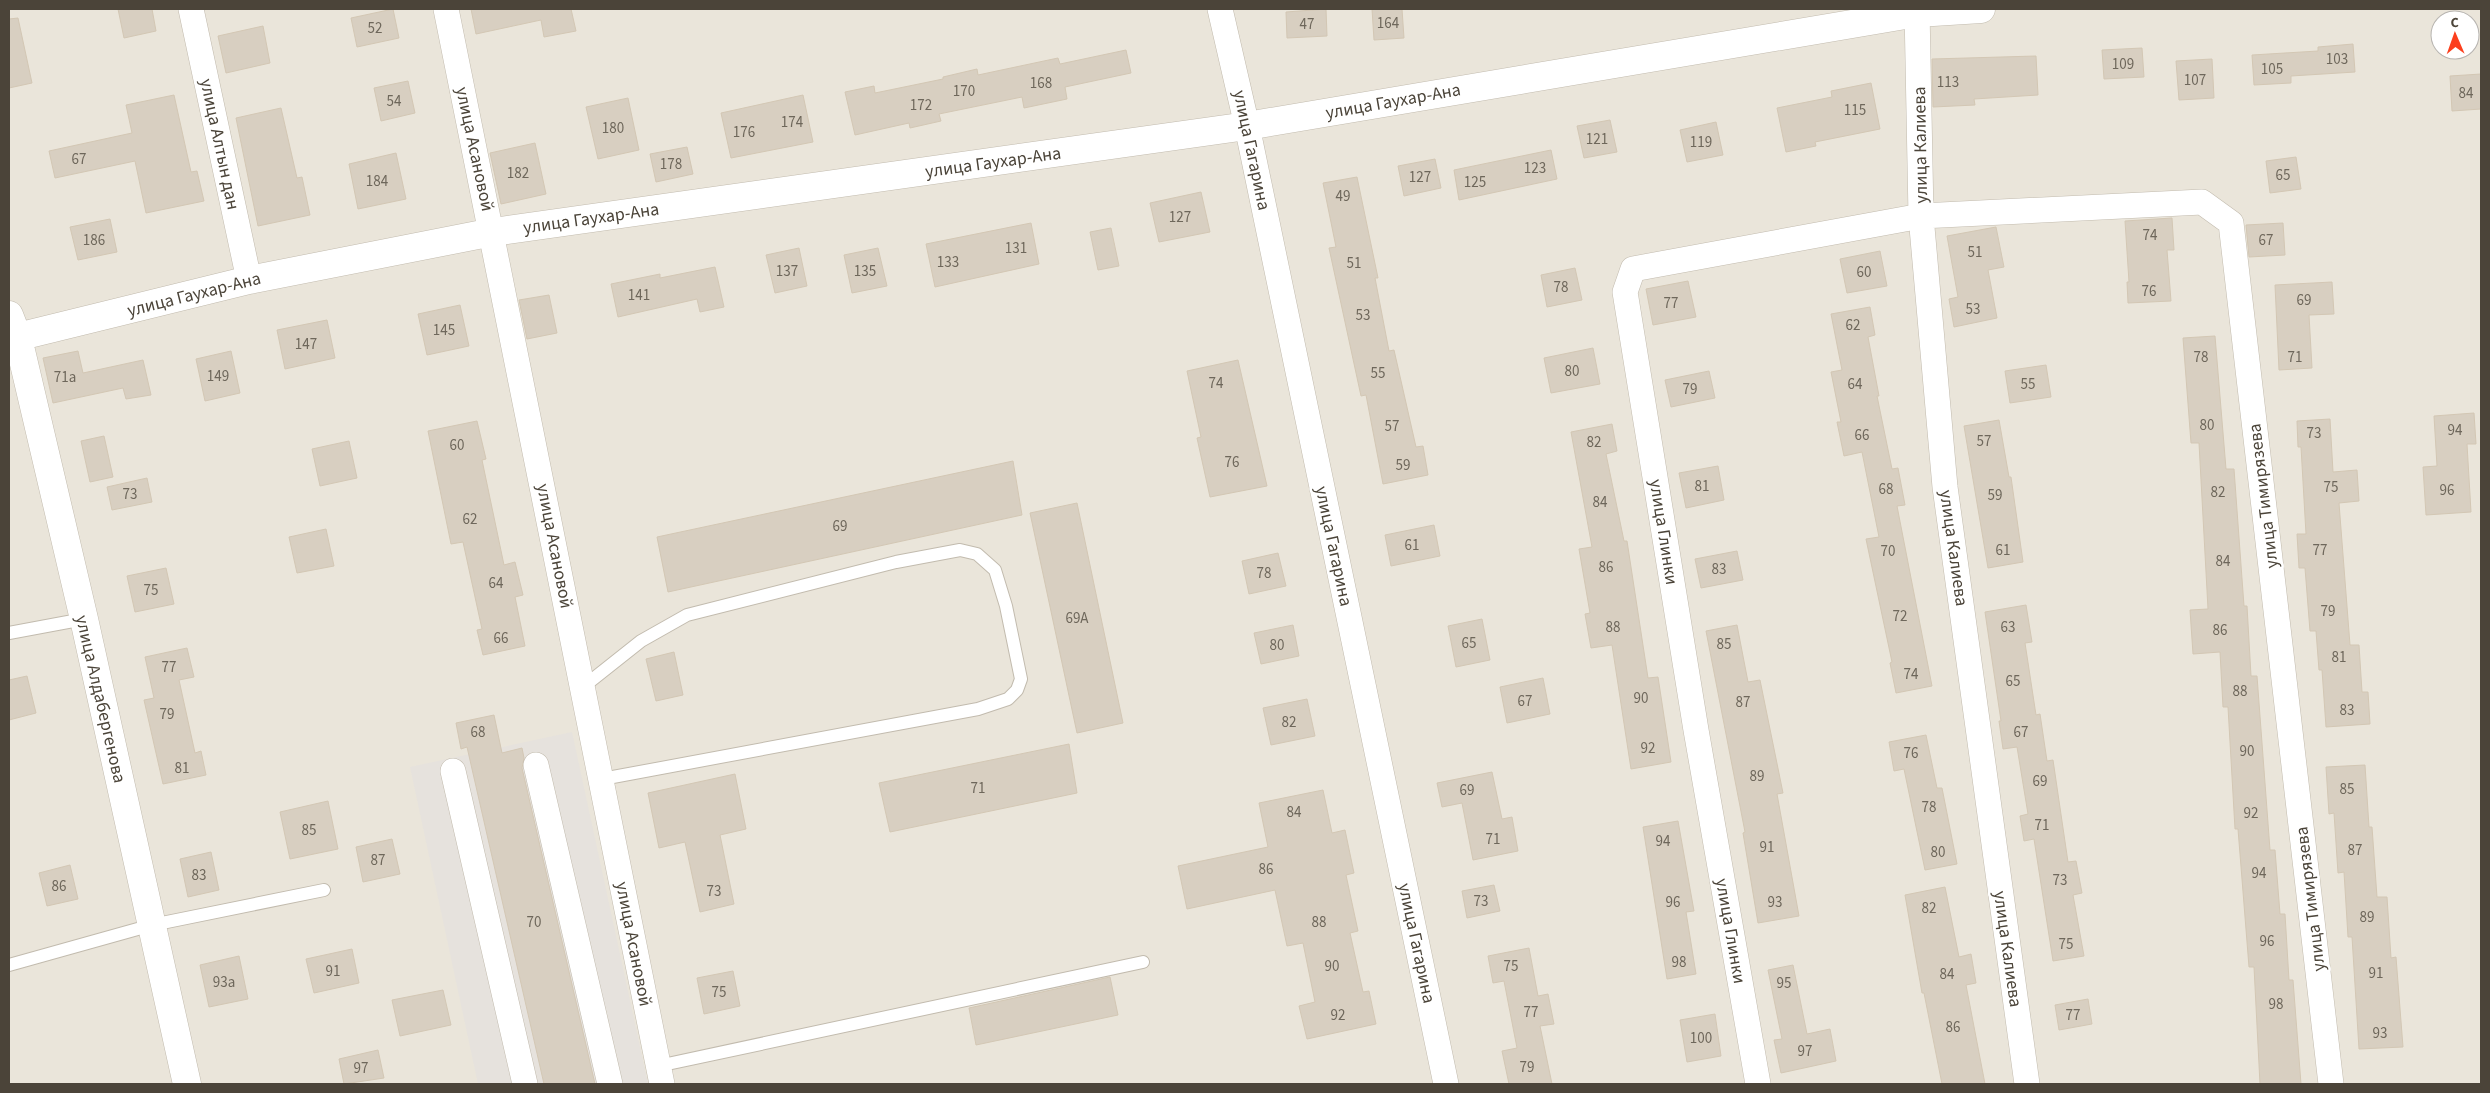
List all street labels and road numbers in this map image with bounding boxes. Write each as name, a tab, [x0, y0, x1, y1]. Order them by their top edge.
street label: улица Алтын дан	[193, 76, 246, 212]
street label: улица Гаухар-Ана	[1323, 77, 1463, 126]
street label: улица Асановой	[449, 85, 500, 214]
street label: улица Калиева	[1907, 86, 1934, 204]
street label: улица Гагарина	[1227, 88, 1276, 213]
street label: улица Гаухар-Ана	[924, 141, 1063, 184]
street label: улица Гаухар-Ана	[522, 197, 661, 240]
street label: улица Гаухар-Ана	[125, 266, 264, 323]
street label: улица Тимирязева	[2242, 422, 2285, 570]
street label: улица Глинки	[1643, 477, 1684, 587]
street label: улица Асановой	[530, 482, 579, 611]
street label: улица Гагарина	[1309, 484, 1358, 609]
street label: улица Калиева	[1933, 488, 1974, 608]
street label: улица Алдабергенова	[69, 613, 132, 786]
street label: улица Тимирязева	[2289, 825, 2332, 973]
street label: улица Глинки	[1709, 876, 1752, 986]
street label: улица Асановой	[609, 880, 658, 1009]
street label: улица Гагарина	[1392, 881, 1441, 1006]
street label: улица Калиева	[1987, 889, 2028, 1009]

